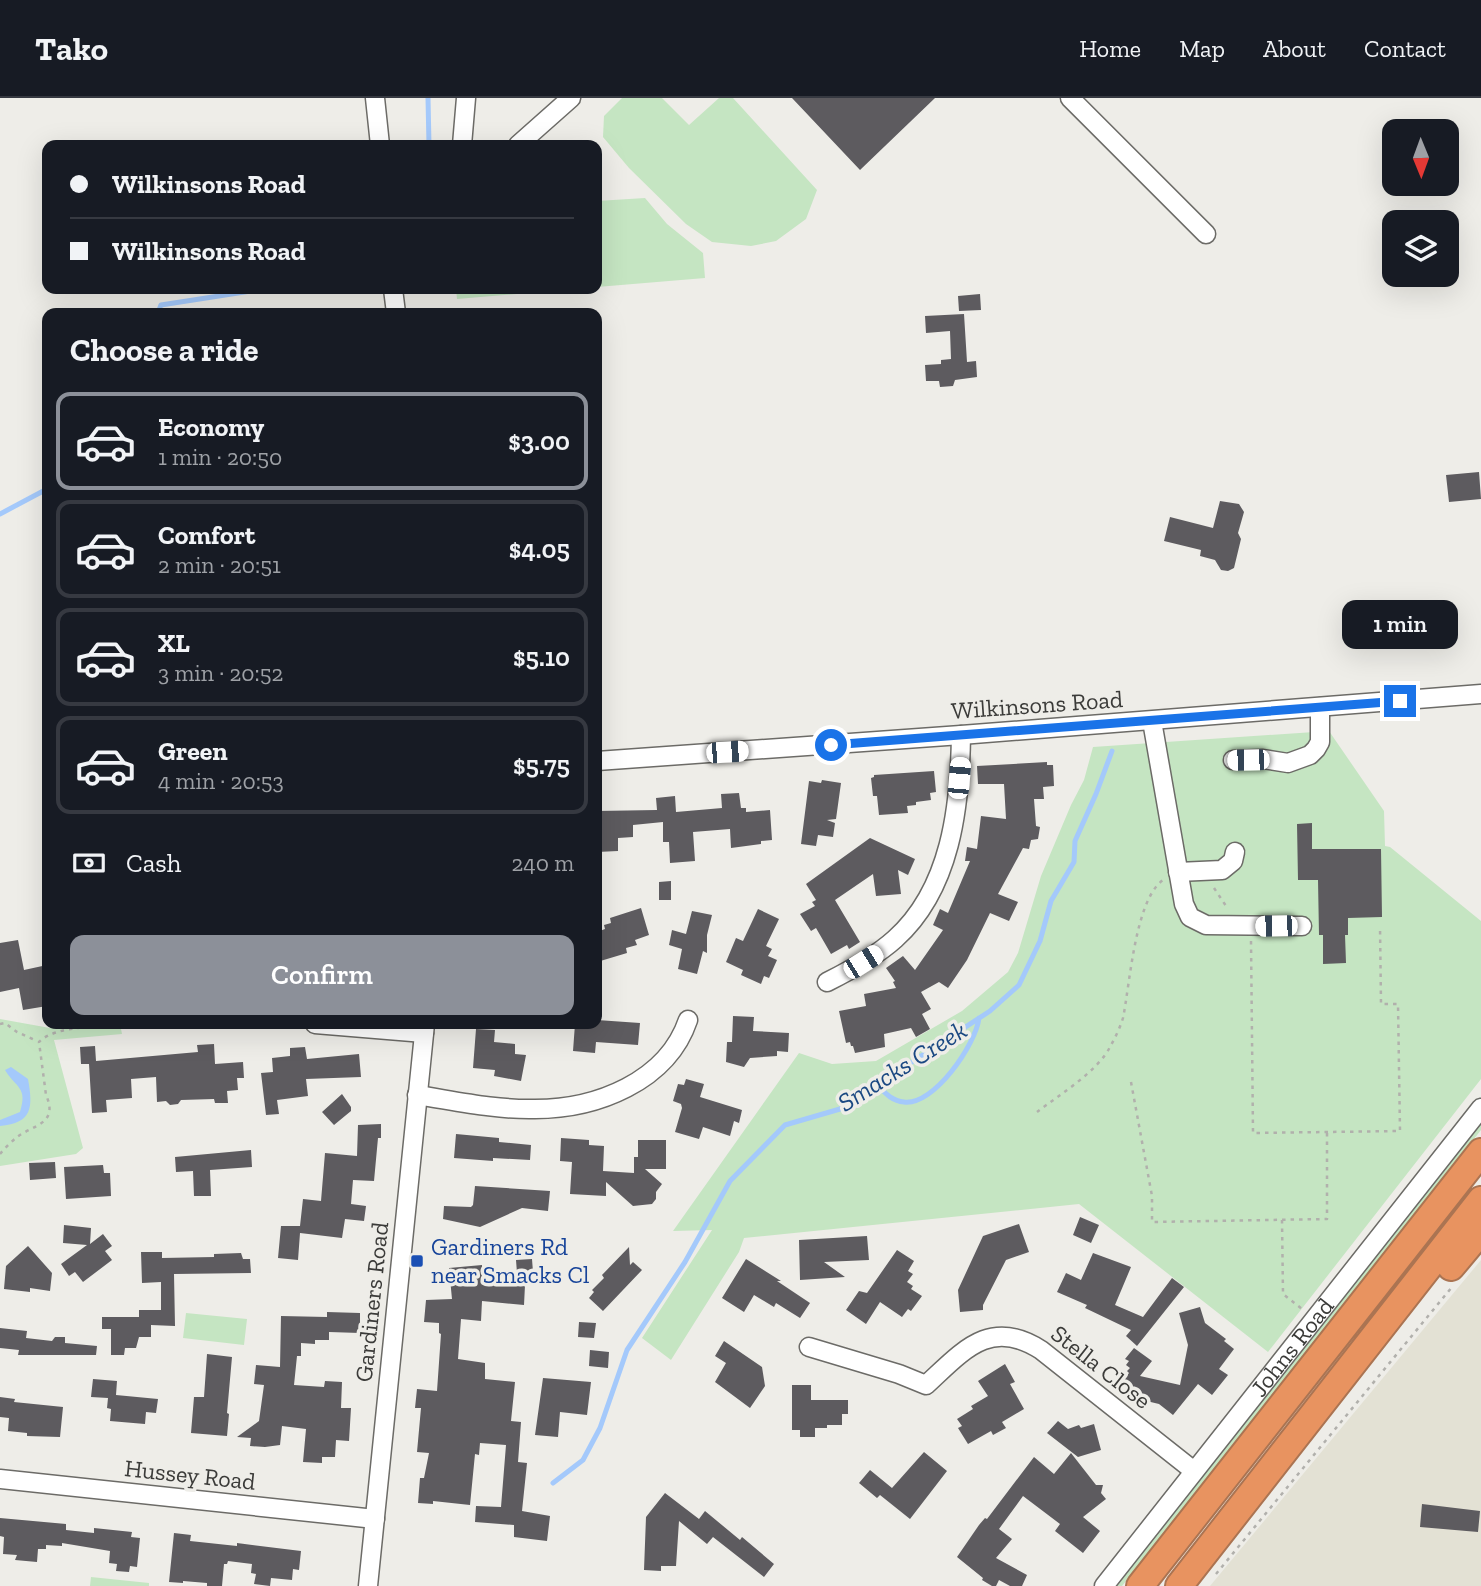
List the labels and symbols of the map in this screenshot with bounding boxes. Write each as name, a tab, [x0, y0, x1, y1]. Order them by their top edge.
north arrow	[1382, 119, 1460, 196]
callout: 1 min	[1342, 600, 1458, 648]
street label: Wilkinsons Road	[950, 684, 1124, 725]
route end	[1384, 685, 1416, 717]
route start	[815, 729, 847, 761]
car	[706, 740, 749, 764]
car	[1227, 749, 1270, 771]
car	[947, 756, 972, 800]
car	[1255, 915, 1298, 937]
car	[840, 942, 887, 982]
water label: Smacks Creek	[831, 1014, 973, 1118]
street label: Gardiners Road	[349, 1220, 394, 1383]
place label: Gardiners Rd near Smacks Cl	[431, 1232, 589, 1289]
marker: Gardiners Rd near Smacks Cl	[409, 1253, 425, 1269]
street label: Johns Road	[1244, 1292, 1340, 1402]
street label: Stella Close	[1046, 1319, 1157, 1415]
street label: Hussey Road	[123, 1453, 257, 1496]

